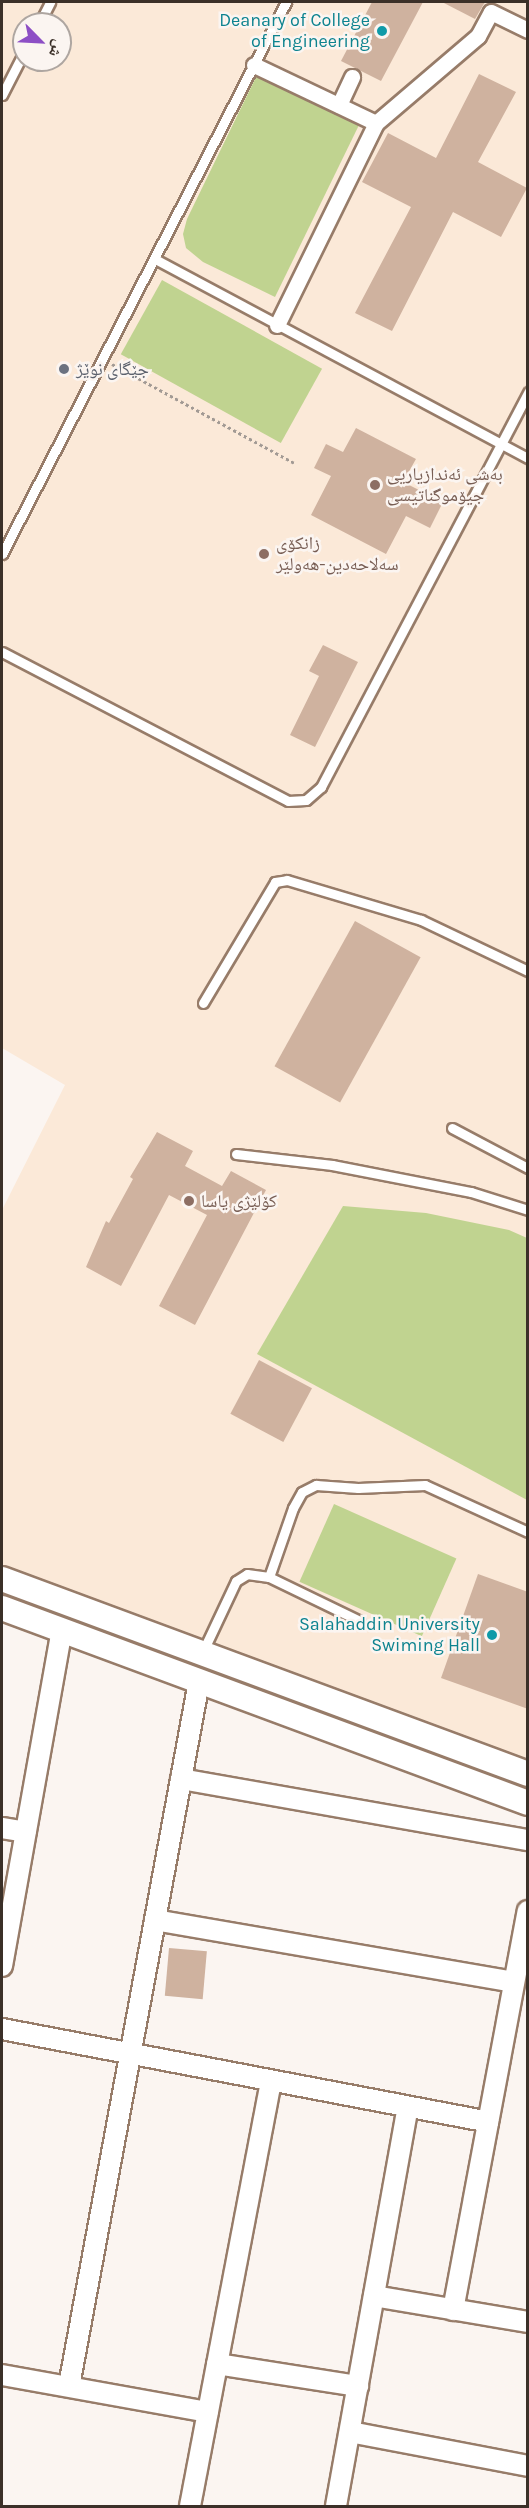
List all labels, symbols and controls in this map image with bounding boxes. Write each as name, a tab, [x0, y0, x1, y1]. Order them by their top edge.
place label: Deanary of College of Engineering	[219, 10, 370, 52]
north arrow	[12, 12, 72, 72]
marker: Deanary of College of Engineering	[375, 24, 389, 38]
text: ش	[45, 37, 69, 60]
place label: جێگای نوێژ	[76, 358, 149, 380]
marker: جێگای نوێژ	[57, 362, 71, 376]
place label: بەشی ئەندازیاریی جیۆموگناتیسی	[387, 464, 503, 506]
marker: بەشی ئەندازیاریی جیۆموگناتیسی	[368, 478, 382, 492]
place label: زانکۆی سەلاحەدین-هەولێر	[276, 533, 399, 576]
marker: زانکۆی سەلاحەدین-هەولێر	[257, 547, 271, 561]
place label: کۆلێژی یاسا	[201, 1190, 277, 1212]
marker: کۆلێژی یاسا	[182, 1194, 196, 1208]
place label: Salahaddin University Swiming Hall	[299, 1614, 480, 1656]
marker: Salahaddin University Swiming Hall	[485, 1628, 499, 1642]

